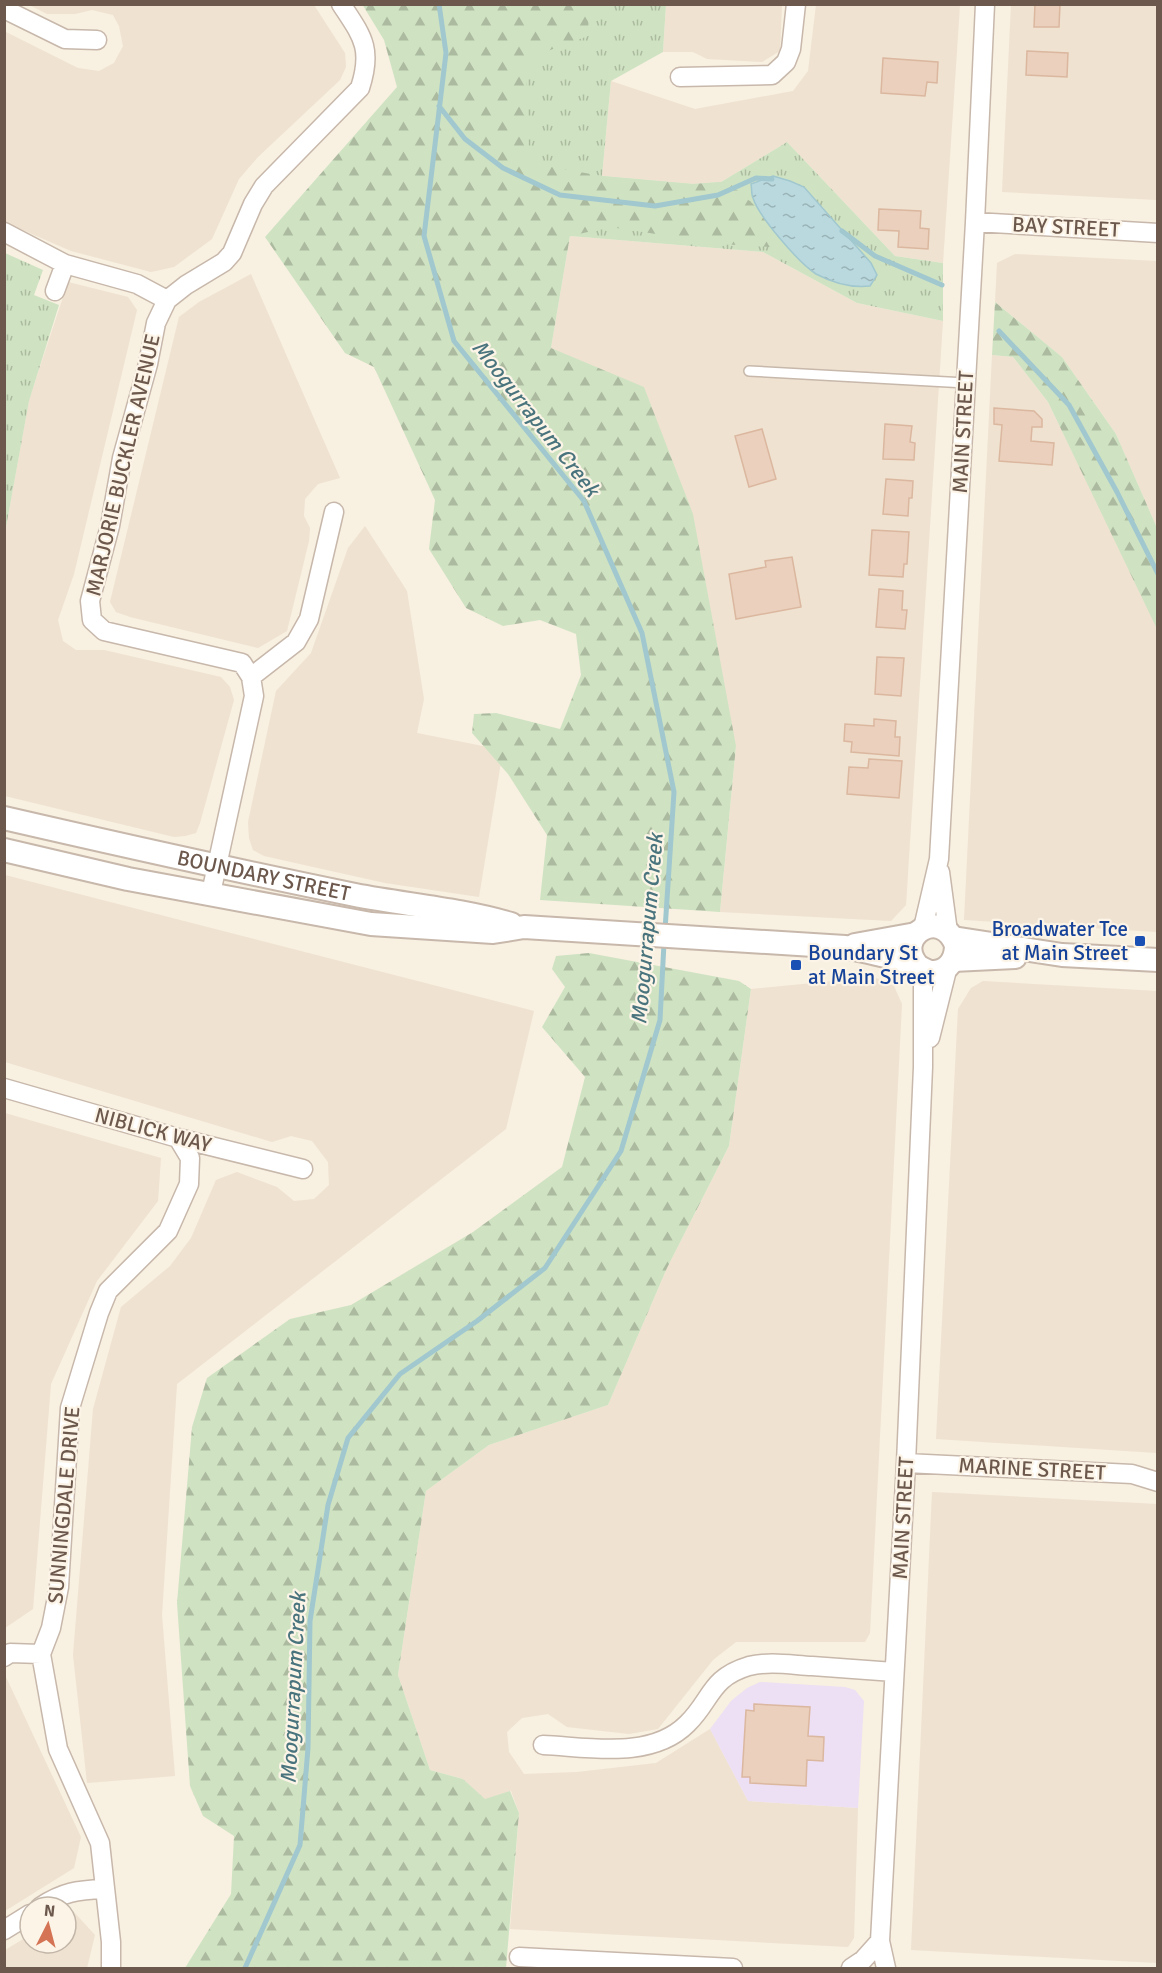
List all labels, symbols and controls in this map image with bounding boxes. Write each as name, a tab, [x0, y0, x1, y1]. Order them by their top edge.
street label: BAY STREET	[1011, 211, 1121, 243]
street label: MARJORIE BUCKLER AVENUE	[80, 331, 166, 599]
water label: Moogurrapum Creek	[466, 334, 607, 503]
street label: MAIN STREET	[947, 369, 979, 494]
water label: Moogurrapum Creek	[625, 830, 669, 1026]
street label: BOUNDARY STREET	[175, 844, 353, 907]
place label: Broadwater Tce at Main Street	[991, 916, 1128, 966]
marker: Broadwater Tce at Main Street	[1133, 934, 1147, 948]
place label: Boundary St at Main Street	[808, 940, 935, 990]
marker: Boundary St at Main Street	[789, 958, 803, 972]
street label: NIBLICK WAY	[92, 1102, 214, 1158]
street label: SUNNINGDALE DRIVE	[42, 1405, 86, 1605]
street label: MARINE STREET	[958, 1452, 1107, 1486]
street label: MAIN STREET	[887, 1455, 919, 1580]
water label: Moogurrapum Creek	[275, 1590, 312, 1784]
north arrow	[18, 1895, 78, 1955]
text: N	[43, 1901, 56, 1922]

